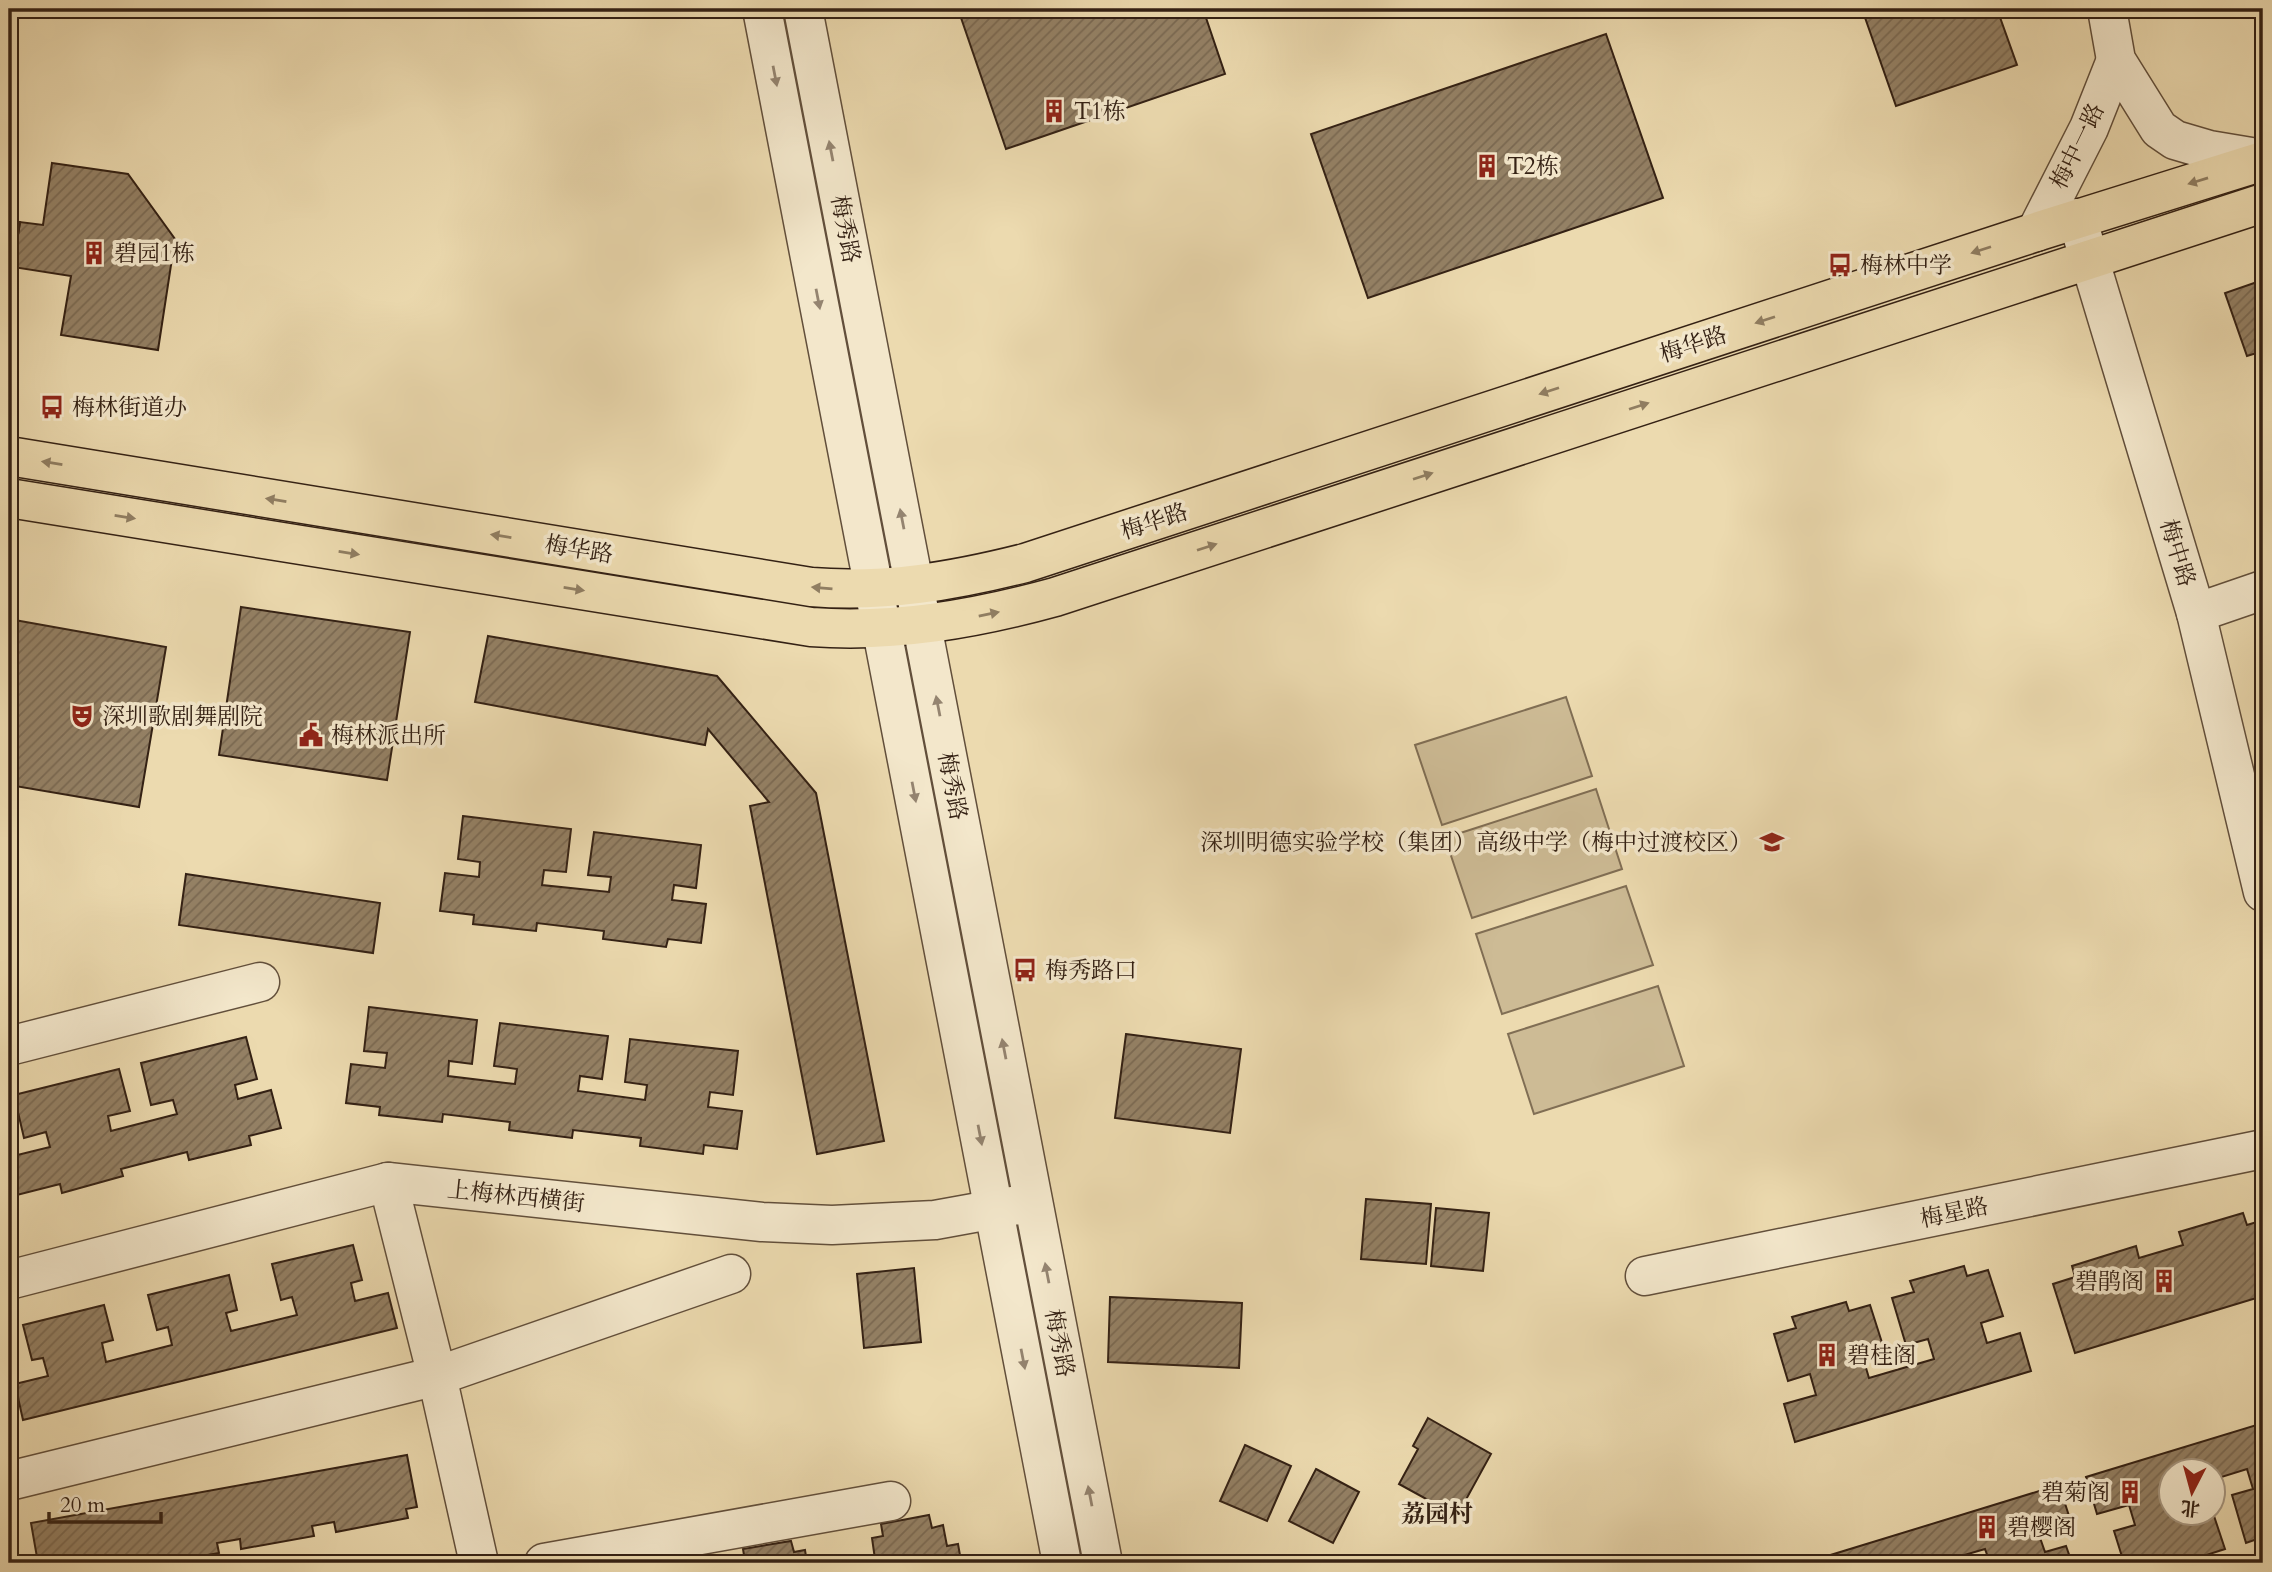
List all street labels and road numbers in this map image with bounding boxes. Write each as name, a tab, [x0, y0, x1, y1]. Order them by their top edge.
street label: 梅中一路	[2043, 98, 2112, 194]
street label: 梅秀路	[824, 192, 867, 266]
street label: 梅华路	[1656, 319, 1731, 370]
street label: 梅华路	[1117, 496, 1192, 547]
street label: 梅中路	[2153, 516, 2202, 591]
street label: 梅华路	[542, 529, 615, 570]
street label: 梅秀路	[931, 749, 974, 823]
street label: 上梅林西横街	[446, 1174, 586, 1219]
street label: 梅星路	[1917, 1190, 1991, 1235]
street label: 梅秀路	[1038, 1306, 1081, 1380]

